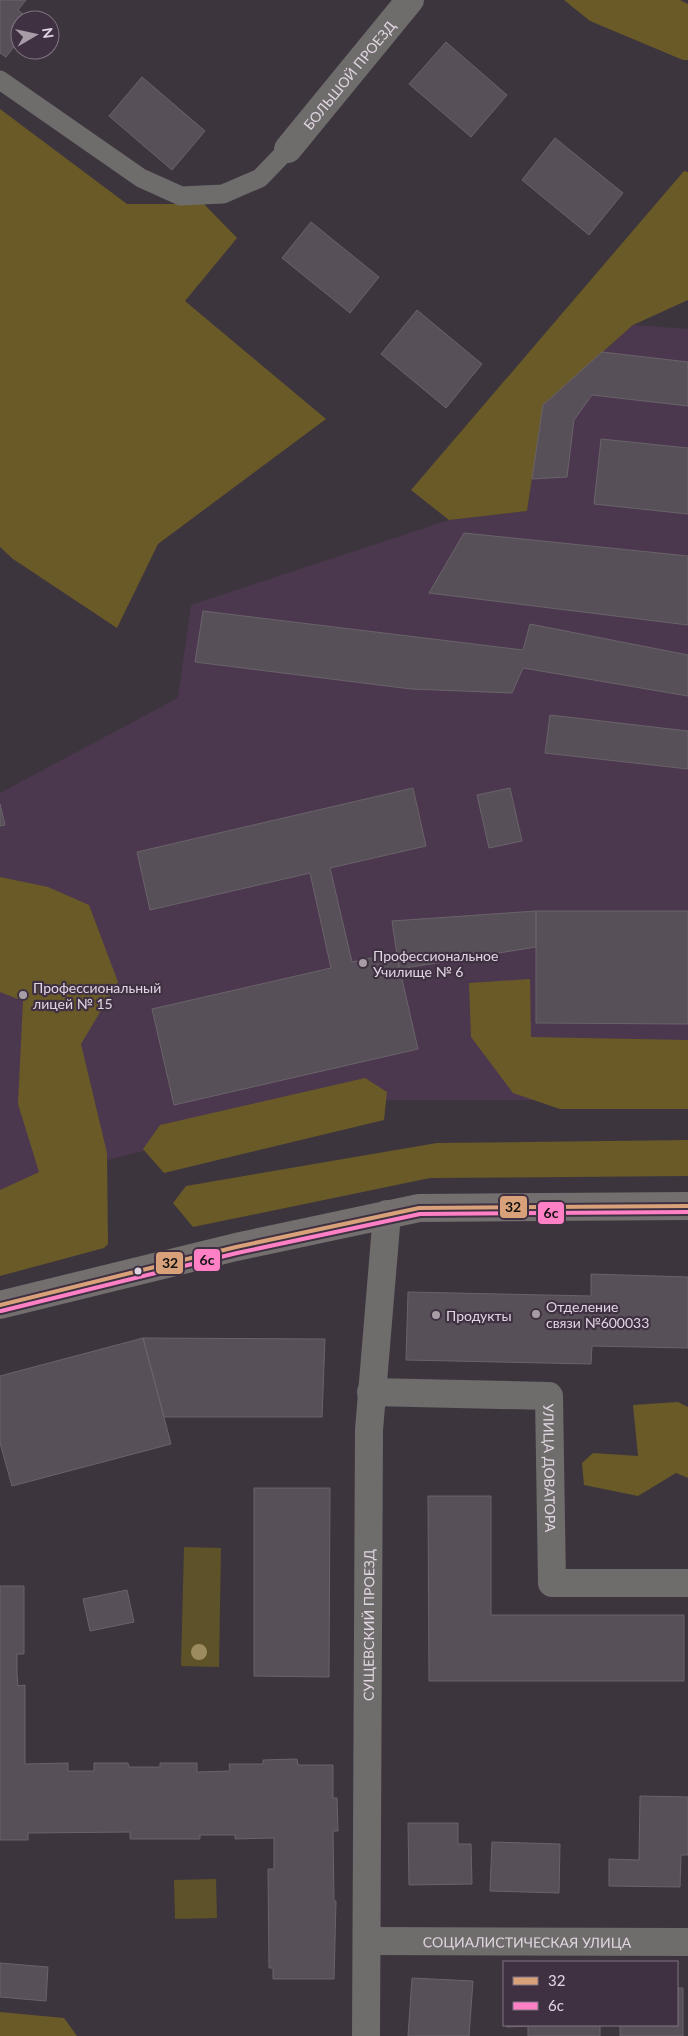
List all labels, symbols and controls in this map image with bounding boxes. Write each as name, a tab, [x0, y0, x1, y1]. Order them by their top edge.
north arrow	[10, 10, 60, 60]
street label: БОЛЬШОЙ ПРОЕЗД	[299, 17, 398, 133]
text: N	[39, 26, 58, 40]
place label: Профессиональное Училище № 6	[373, 947, 498, 980]
marker: Профессиональное Училище № 6	[357, 957, 369, 969]
place label: Профессиональный лицей № 15	[33, 979, 161, 1012]
marker: Профессиональный лицей № 15	[17, 989, 29, 1001]
line badge: 32	[499, 1195, 528, 1219]
text: 32	[505, 1198, 521, 1215]
line badge: 6c	[537, 1201, 565, 1225]
text: 6c	[544, 1204, 559, 1221]
line badge: 6c	[193, 1248, 221, 1272]
line badge: 32	[155, 1251, 184, 1275]
text: 6c	[200, 1251, 215, 1268]
text: 32	[162, 1254, 178, 1271]
unlabelled marker	[133, 1266, 143, 1276]
place label: Отделение связи №600033	[546, 1298, 649, 1331]
place label: Продукты	[446, 1307, 512, 1324]
marker: Отделение связи №600033	[530, 1308, 542, 1320]
marker: Продукты	[430, 1309, 442, 1321]
street label: УЛИЦА ДОВАТОРА	[541, 1404, 560, 1533]
street label: СУЩЕВСКИЙ ПРОЕЗД	[359, 1549, 377, 1701]
street label: СОЦИАЛИСТИЧЕСКАЯ УЛИЦА	[423, 1933, 632, 1950]
legend	[503, 1961, 678, 2026]
text: 32	[548, 1971, 565, 1989]
text: 6c	[548, 1996, 564, 2014]

